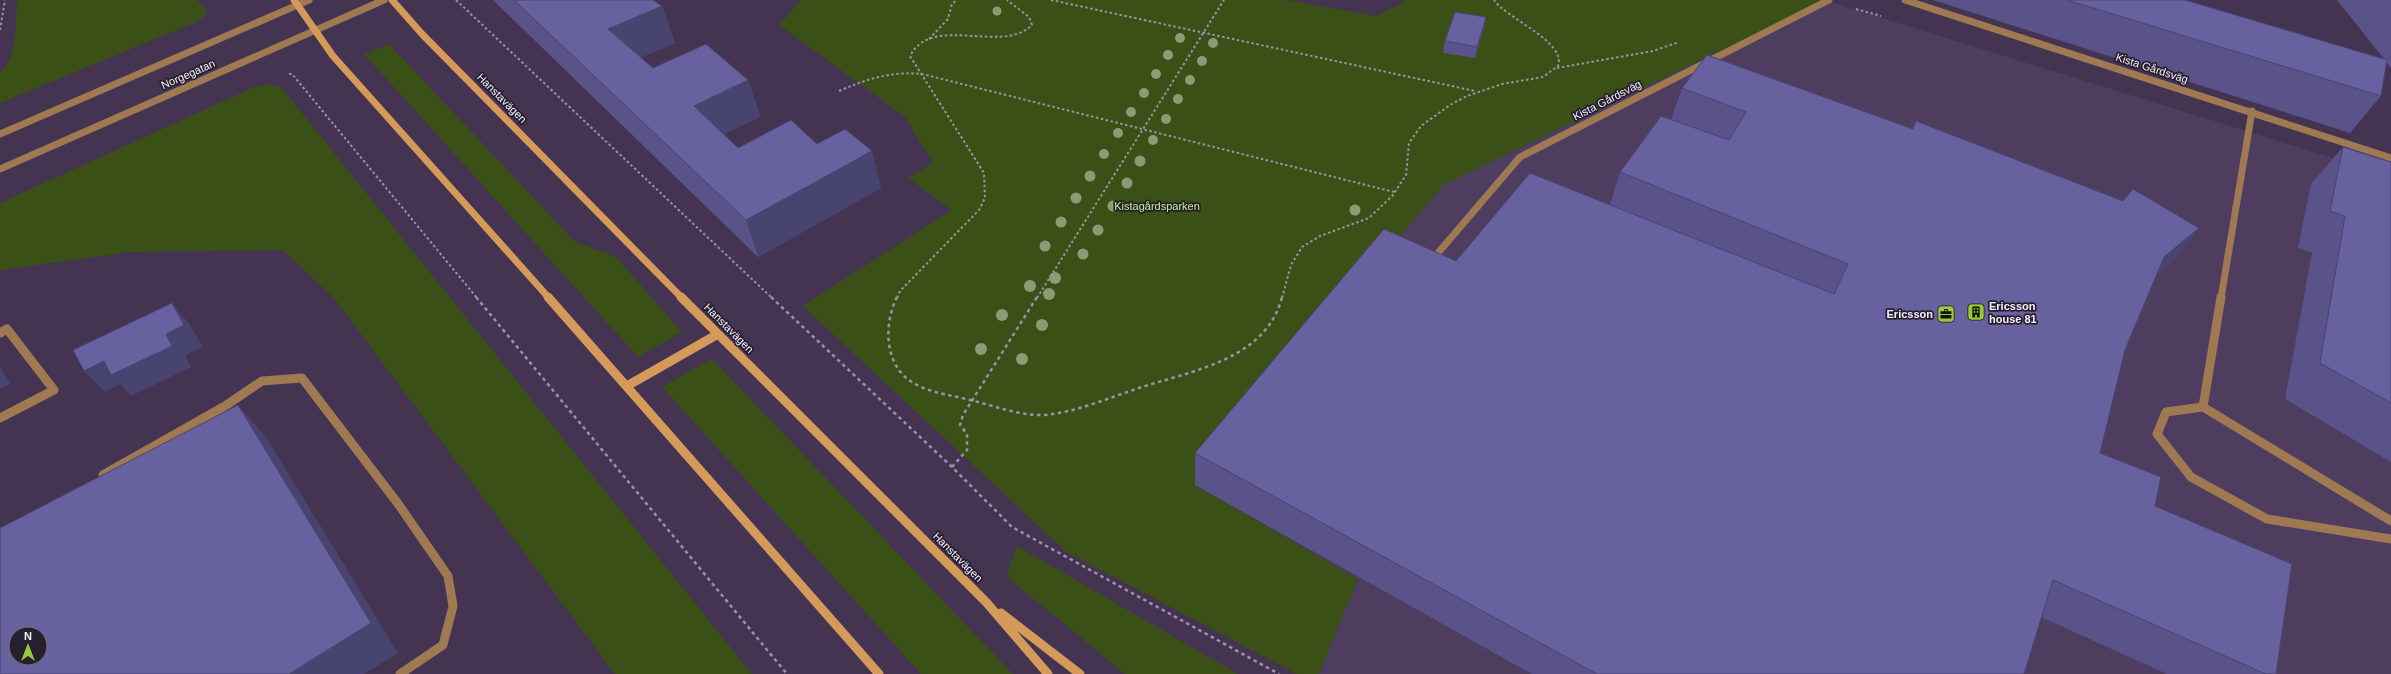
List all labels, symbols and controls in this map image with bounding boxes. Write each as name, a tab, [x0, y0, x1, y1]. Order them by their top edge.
street label: Kista Gårdsväg	[2114, 51, 2190, 85]
street label: Norgegatan	[159, 57, 217, 91]
street label: Hanstavägen	[475, 71, 529, 125]
street label: Kista Gårdsväg	[1571, 78, 1643, 122]
park label: Kistagårdsparken	[1114, 200, 1200, 212]
place label: Ericsson house 81	[1989, 300, 2037, 325]
street label: Hanstavägen	[702, 301, 756, 355]
building icon: Ericsson house 81	[1966, 302, 1986, 322]
office icon: Ericsson	[1936, 304, 1956, 324]
place label: Ericsson	[1887, 308, 1933, 320]
street label: Hanstavägen	[931, 530, 985, 584]
north arrow	[8, 626, 48, 666]
text: N	[24, 630, 32, 642]

